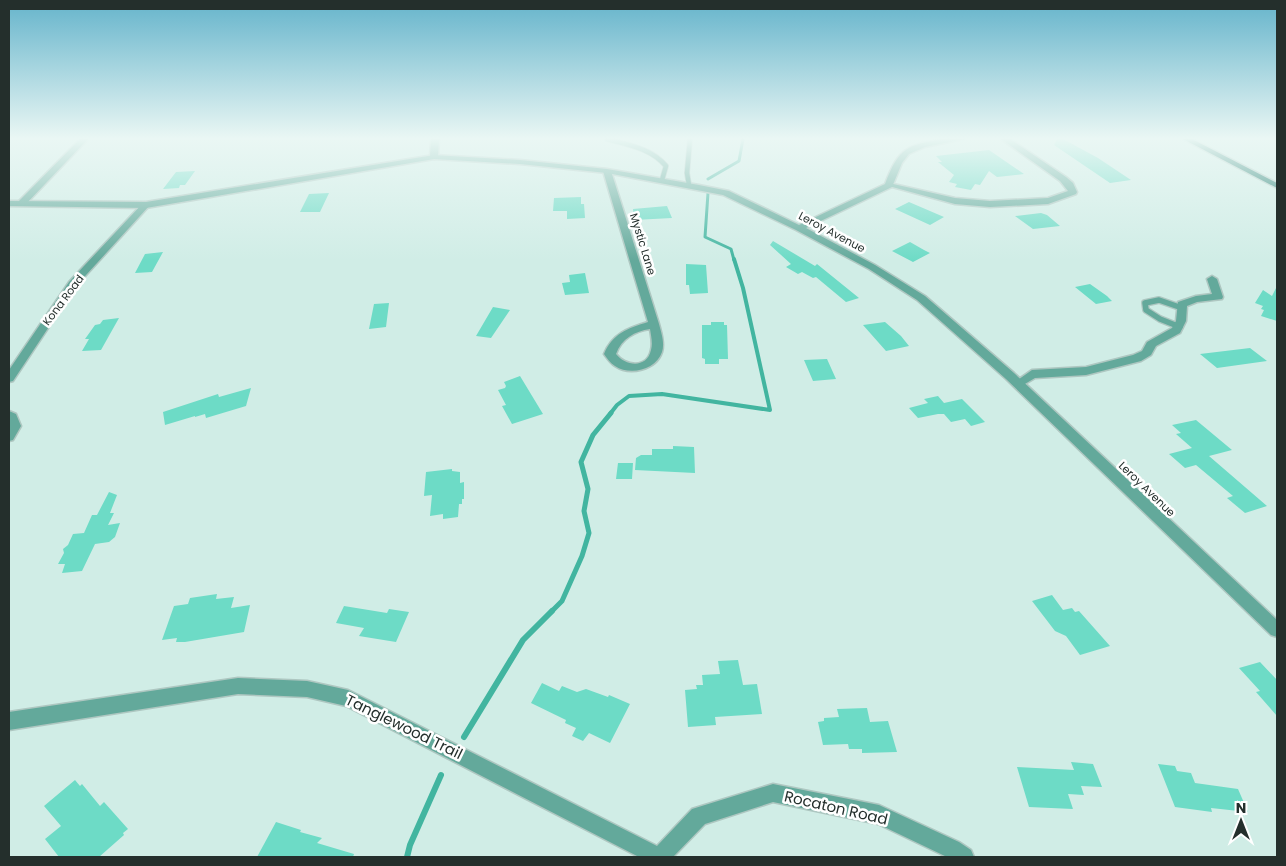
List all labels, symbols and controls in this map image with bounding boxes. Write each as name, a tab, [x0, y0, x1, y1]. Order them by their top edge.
street label: Leroy Avenue	[796, 208, 868, 256]
street label: Mystic Lane	[626, 211, 660, 277]
street label: Kona Road	[39, 271, 87, 329]
street label: Leroy Avenue	[1115, 458, 1179, 520]
street label: Tanglewood Trail	[342, 689, 466, 764]
street label: Rocaton Road	[782, 785, 890, 830]
north arrow	[1216, 796, 1266, 846]
text: N	[1236, 798, 1246, 818]

